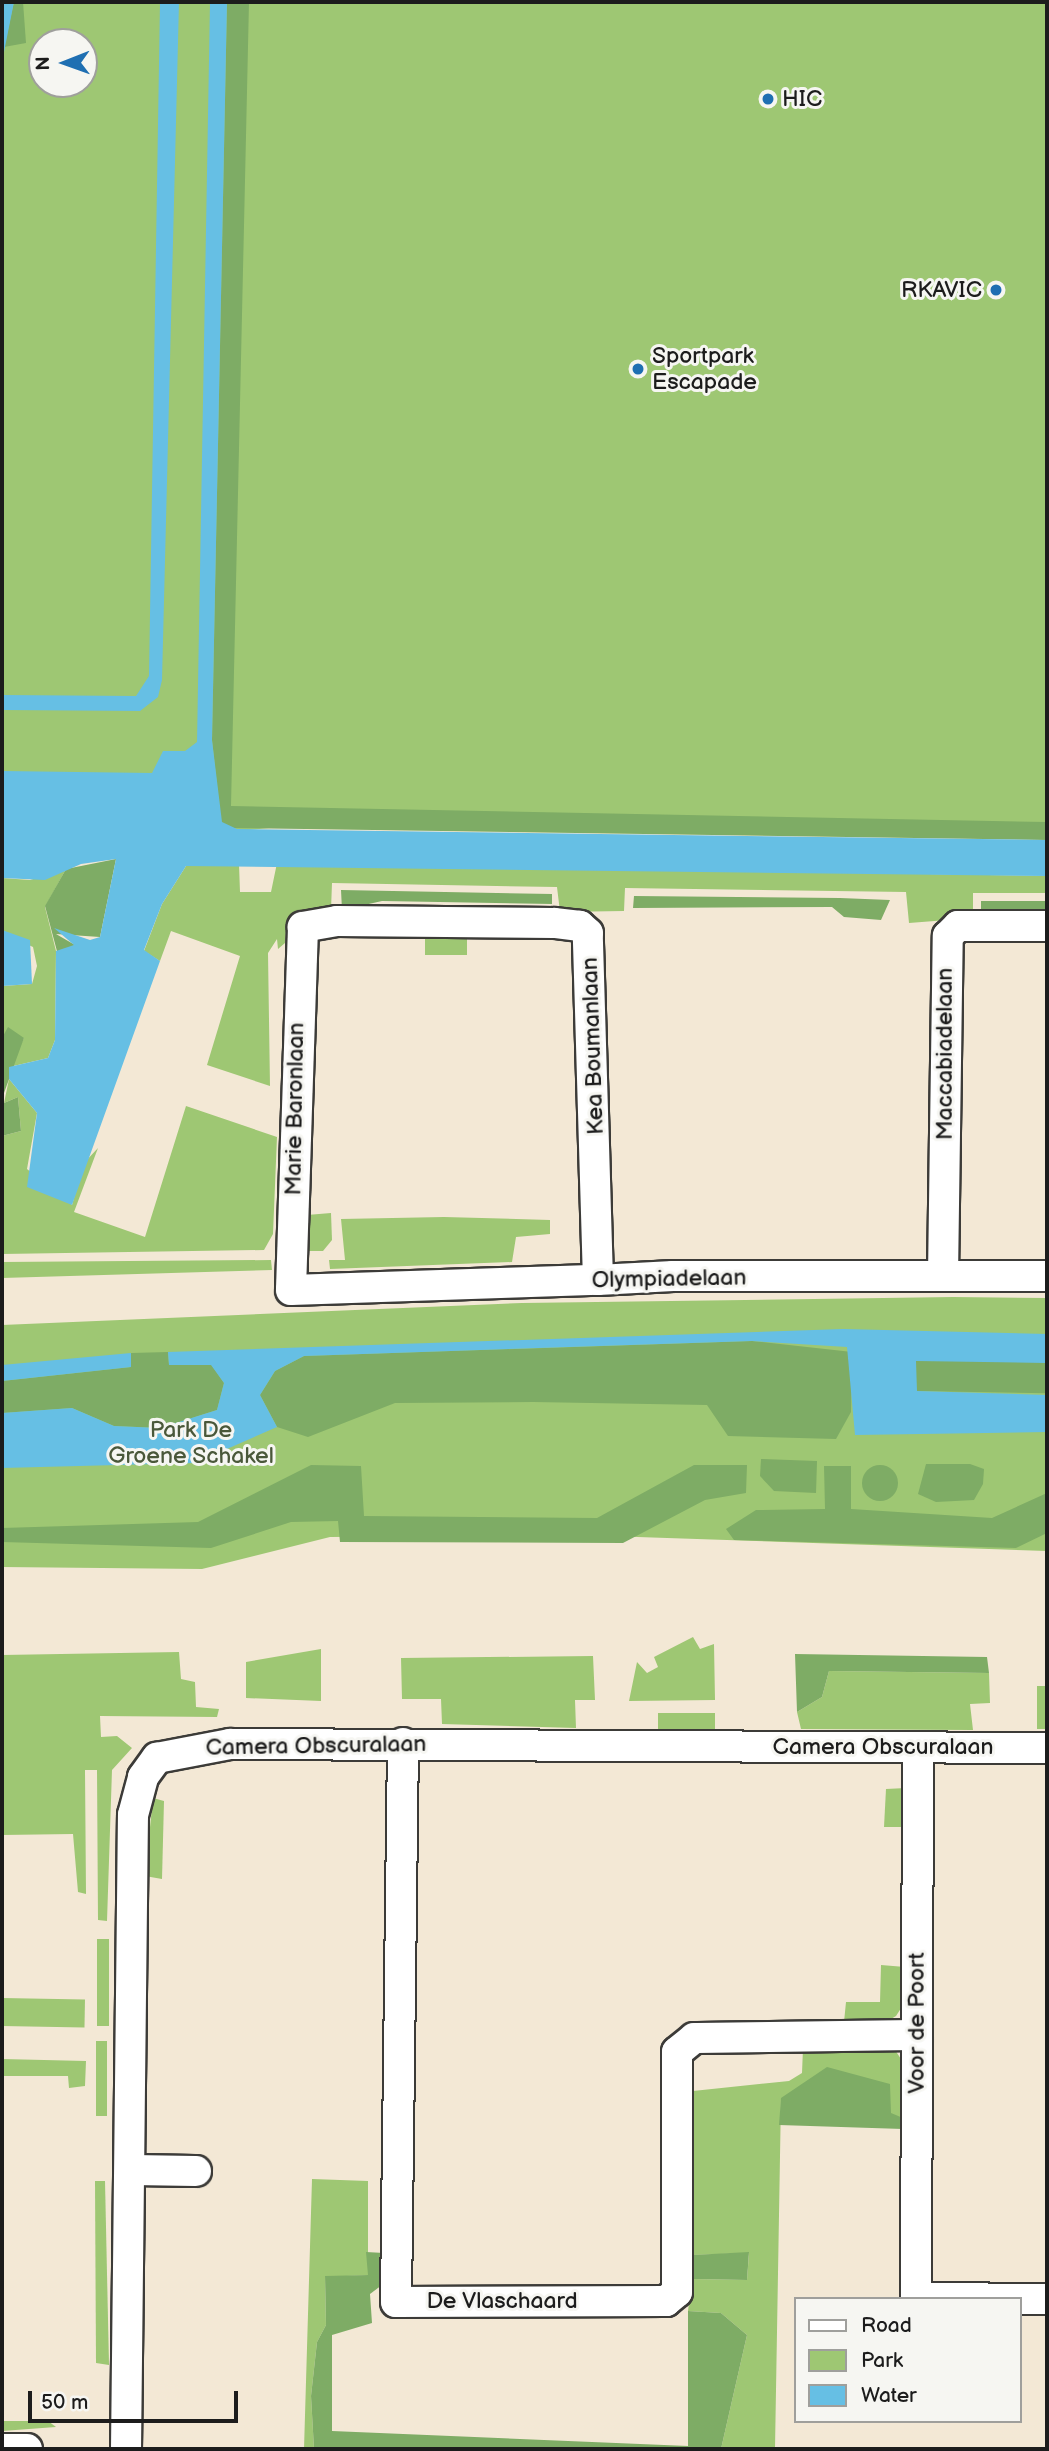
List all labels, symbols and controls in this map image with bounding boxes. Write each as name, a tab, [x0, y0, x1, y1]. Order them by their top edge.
north arrow	[28, 28, 98, 98]
text: N	[32, 56, 55, 71]
place label: HIC	[782, 85, 822, 113]
marker: HIC	[760, 91, 776, 107]
place label: RKAVIC	[901, 276, 982, 304]
marker: RKAVIC	[988, 282, 1004, 298]
place label: Sportpark Escapade	[652, 342, 757, 396]
marker: Sportpark Escapade	[630, 361, 646, 377]
street label: Kea Boumanlaan	[576, 957, 610, 1135]
street label: Maccabiadelaan	[931, 968, 959, 1140]
street label: Marie Baronlaan	[280, 1022, 310, 1196]
street label: Olympiadelaan	[591, 1264, 747, 1294]
park label: Park De Groene Schakel	[108, 1416, 274, 1470]
street label: Camera Obscuralaan	[205, 1730, 427, 1762]
street label: Camera Obscuralaan	[773, 1733, 993, 1761]
street label: Voor de Poort	[903, 1952, 931, 2094]
street label: De Vlaschaard	[426, 2287, 578, 2315]
legend	[794, 2297, 1021, 2423]
text: Road	[861, 2313, 912, 2338]
text: Park	[861, 2348, 903, 2373]
scale bar	[32, 2378, 242, 2422]
text: Water	[861, 2383, 917, 2408]
text: 50 m	[41, 2390, 88, 2415]

